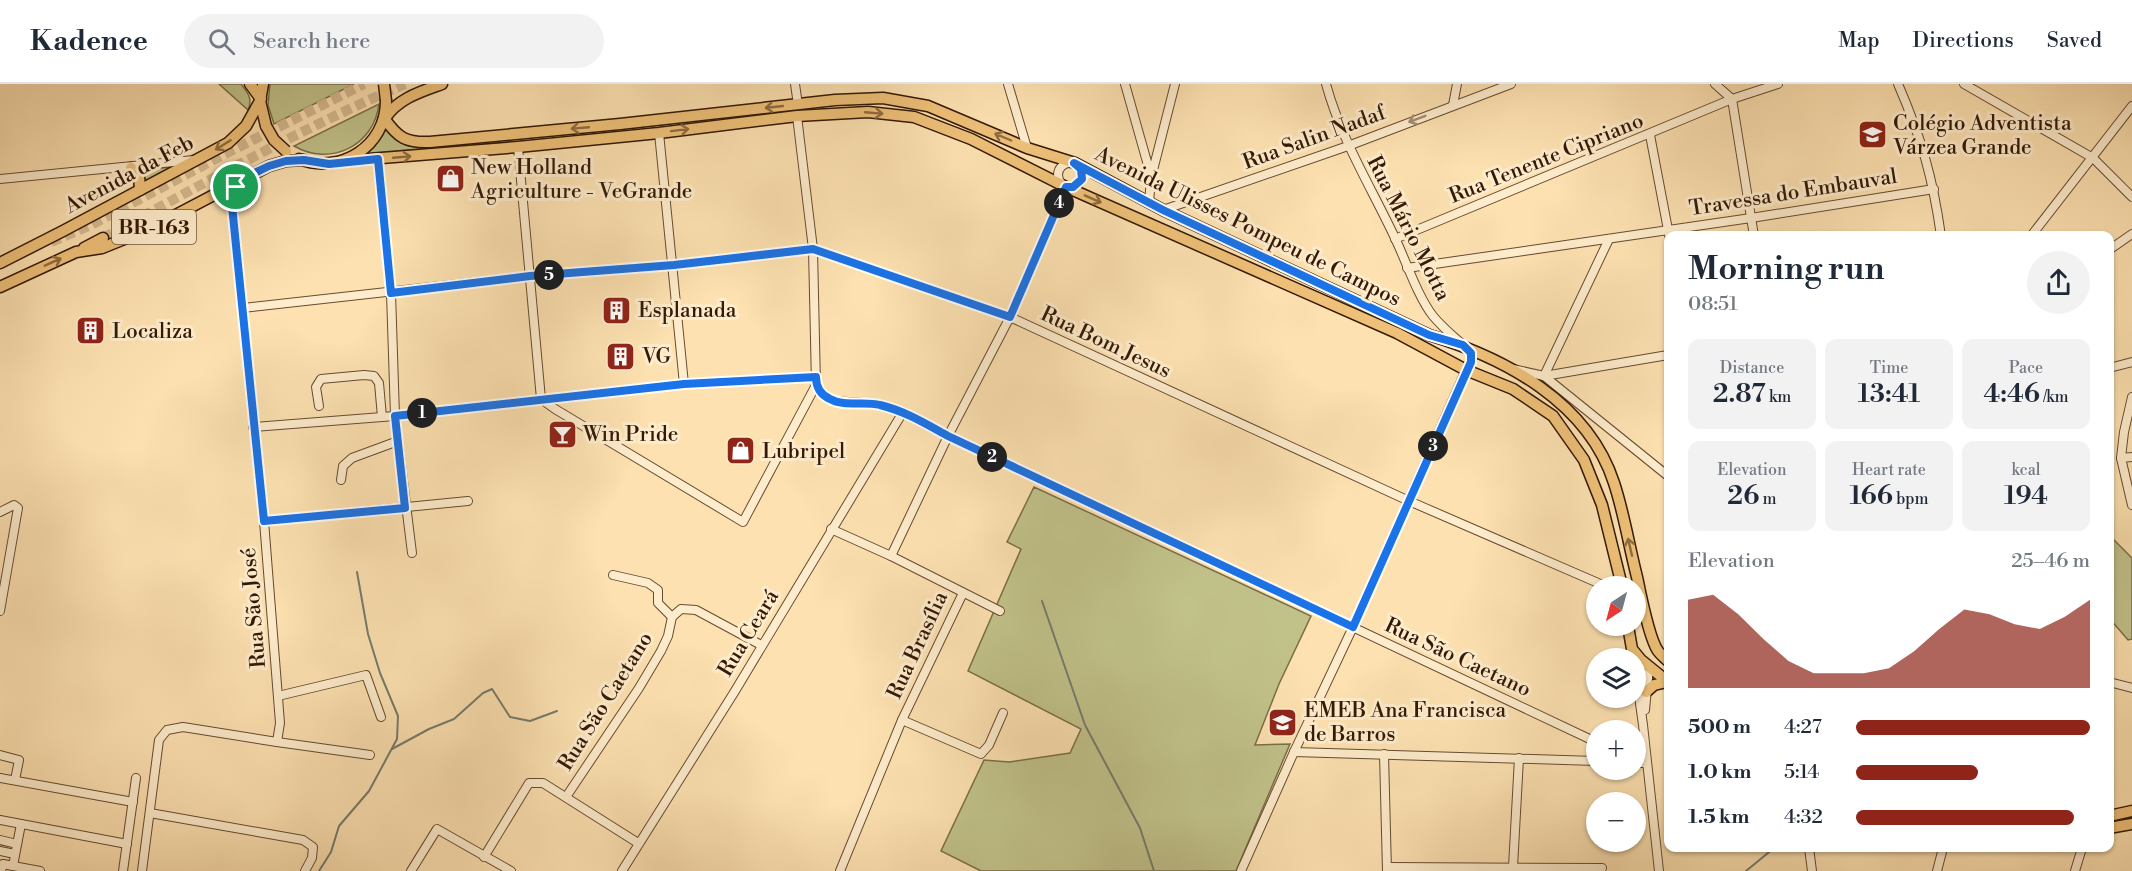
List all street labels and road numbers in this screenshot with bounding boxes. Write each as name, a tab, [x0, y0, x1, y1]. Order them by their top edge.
street label: Rua Salin Nadaf	[1239, 100, 1391, 176]
street label: Rua Tenente Cipriano	[1445, 108, 1647, 210]
street label: Avenida da Feb	[60, 130, 198, 220]
street label: Avenida Ulisses Pompeu de Campos	[1089, 141, 1405, 312]
street label: Rua Mário Motta	[1360, 152, 1456, 306]
street label: Travessa do Embauval	[1687, 164, 1899, 222]
road number: BR-163	[112, 210, 196, 244]
street label: Rua Bom Jesus	[1036, 301, 1175, 384]
street label: Rua São José	[236, 547, 272, 669]
street label: Rua Ceará	[713, 585, 785, 682]
street label: Rua Brasília	[882, 587, 954, 703]
street label: Rua São Caetano	[1380, 613, 1535, 703]
street label: Rua São Caetano	[553, 627, 659, 776]

